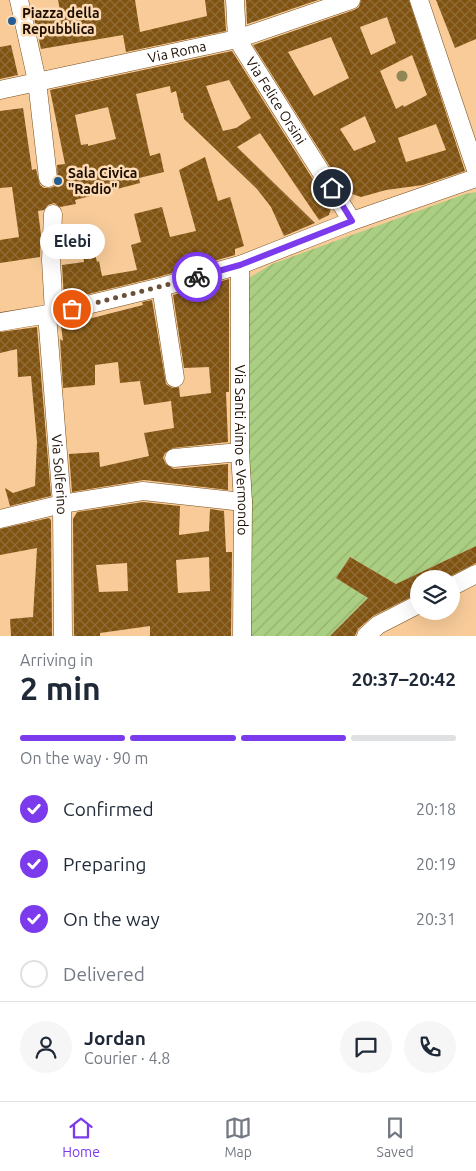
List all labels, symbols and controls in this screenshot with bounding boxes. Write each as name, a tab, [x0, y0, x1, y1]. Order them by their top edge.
place label: Piazza della Repubblica	[22, 5, 100, 37]
marker: Piazza della Repubblica	[6, 15, 18, 27]
street label: Via Roma	[146, 38, 208, 66]
street label: Via Felice Orsini	[243, 54, 309, 147]
place label: Sala Civica "Radio"	[68, 165, 137, 197]
pin	[311, 167, 353, 209]
icon: home	[318, 174, 346, 202]
marker: Sala Civica "Radio"	[52, 175, 64, 187]
callout: Elebi	[40, 224, 104, 259]
text: Elebi	[54, 232, 91, 250]
courier	[172, 252, 222, 302]
icon: bike	[183, 263, 211, 291]
pin	[51, 288, 93, 330]
icon: bag	[58, 295, 86, 323]
street label: Via Santi Aimo e Vermondo	[232, 365, 251, 535]
street label: Via Solferino	[49, 434, 70, 515]
map controls	[410, 570, 460, 620]
button: layers	[410, 570, 460, 620]
text: Arriving in	[20, 651, 93, 669]
text: 20:37–20:42	[351, 668, 456, 690]
text: 2 min	[20, 670, 101, 706]
text: On the way · 90 m	[20, 749, 148, 767]
icon: check	[20, 795, 48, 823]
text: Confirmed	[63, 798, 154, 820]
text: 20:18	[416, 800, 456, 818]
icon: check	[20, 850, 48, 878]
text: Preparing	[63, 853, 147, 875]
text: 20:19	[416, 855, 456, 873]
icon: check	[20, 905, 48, 933]
text: On the way	[63, 908, 160, 930]
text: 20:31	[416, 910, 456, 928]
text: Delivered	[63, 963, 145, 985]
button: person	[20, 1021, 72, 1073]
button: chat	[340, 1021, 392, 1073]
button: phone	[404, 1021, 456, 1073]
text: Jordan	[84, 1027, 146, 1049]
text: Courier · 4.8	[84, 1049, 170, 1067]
tab: Home	[62, 1114, 100, 1160]
tab: Map	[224, 1114, 252, 1160]
tab: Saved	[377, 1114, 414, 1160]

